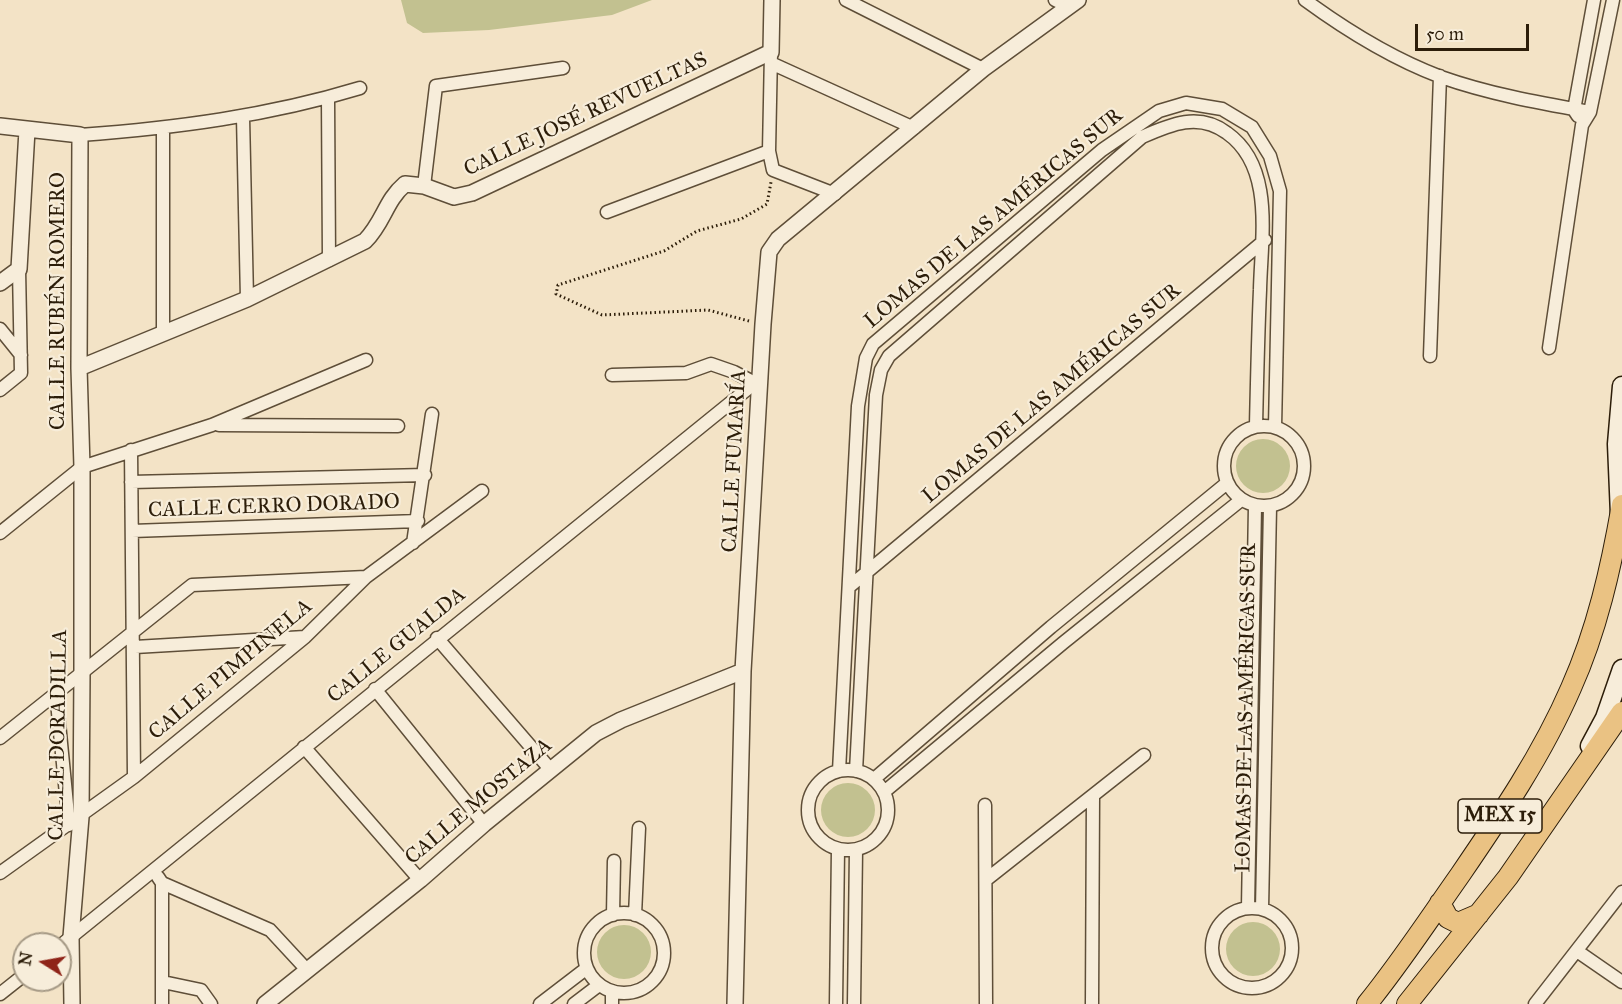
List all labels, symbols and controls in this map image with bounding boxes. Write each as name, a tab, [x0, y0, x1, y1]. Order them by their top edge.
scale bar	[1418, 12, 1532, 50]
text: 50 m	[1426, 23, 1464, 45]
street label: CALLE JOSÉ REVUELTAS	[460, 47, 712, 183]
street label: LOMAS DE LAS AMÉRICAS SUR	[860, 104, 1128, 334]
street label: CALLE RUBÉN ROMERO	[46, 172, 72, 430]
street label: LOMAS DE LAS AMÉRICAS SUR	[918, 279, 1186, 509]
street label: CALLE FUMARÍA	[718, 369, 752, 553]
street label: CALLE CERRO DORADO	[148, 490, 400, 524]
street label: LOMAS DE LAS AMÉRICAS SUR	[1232, 543, 1262, 873]
street label: CALLE GUALDA	[323, 583, 471, 709]
street label: CALLE PIMPINELA	[144, 594, 318, 746]
street label: CALLE DORADILLA	[45, 629, 73, 841]
street label: CALLE MOSTAZA	[400, 733, 558, 871]
road number: MEX 15	[1458, 799, 1542, 833]
north arrow	[12, 932, 72, 992]
text: N	[15, 950, 36, 967]

